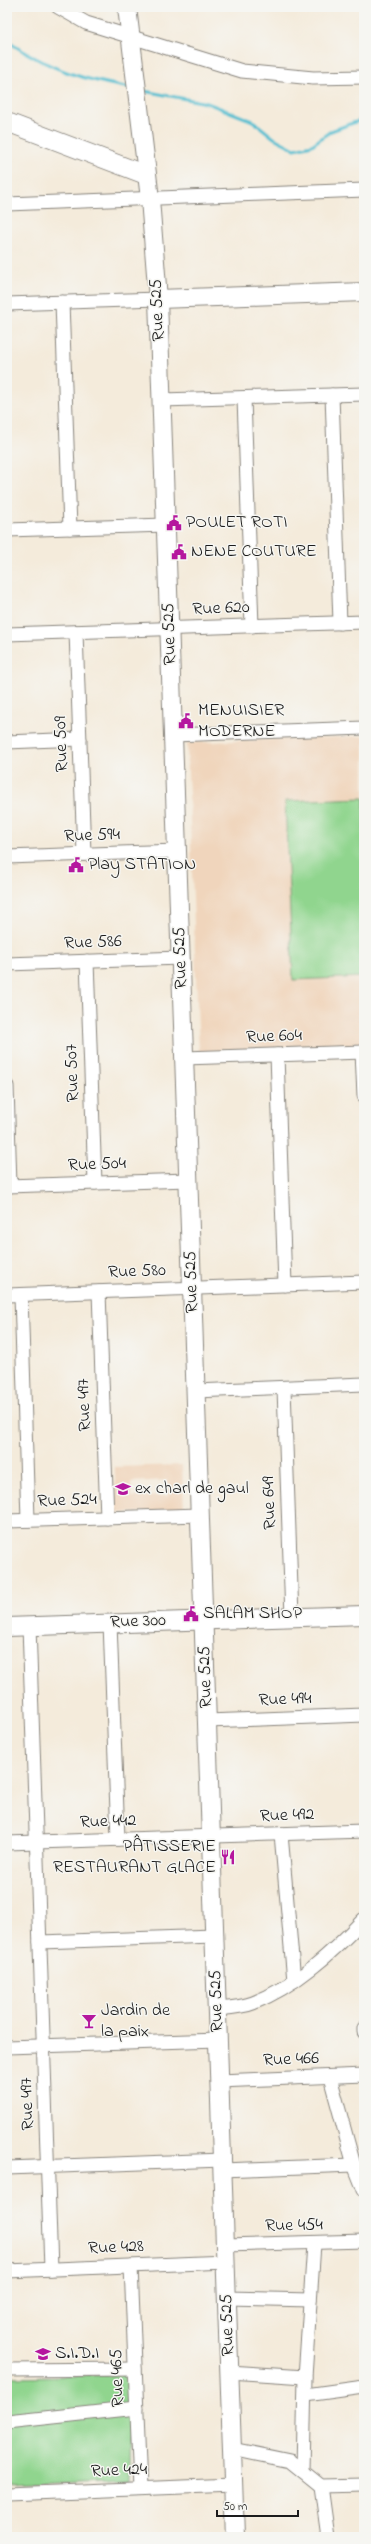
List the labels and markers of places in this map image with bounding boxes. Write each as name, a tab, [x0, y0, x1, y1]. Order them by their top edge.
place label: POULET ROTI	[186, 510, 287, 536]
public building icon: POULET ROTI	[165, 514, 183, 532]
place label: NENE COUTURE	[191, 539, 317, 565]
public building icon: NENE COUTURE	[170, 543, 188, 561]
place label: MENUISIER MODERNE	[198, 698, 284, 745]
public building icon: MENUISIER MODERNE	[177, 712, 195, 730]
place label: Play STATION	[88, 852, 196, 878]
public building icon: Play STATION	[67, 856, 85, 874]
place label: ex charl de gaul	[135, 1476, 249, 1503]
school or university icon: ex charl de gaul	[114, 1480, 132, 1498]
place label: SALAM SHOP	[203, 1601, 303, 1627]
public building icon: SALAM SHOP	[182, 1605, 200, 1623]
place label: PÂTISSERIE RESTAURANT GLACE	[53, 1834, 216, 1881]
restaurant icon: PÂTISSERIE RESTAURANT GLACE	[219, 1848, 237, 1866]
place label: Jardin de la paix	[101, 1998, 171, 2045]
bar icon: Jardin de la paix	[80, 2012, 98, 2030]
place label: S.I.D.I	[55, 2341, 99, 2367]
school or university icon: S.I.D.I	[34, 2345, 52, 2363]

